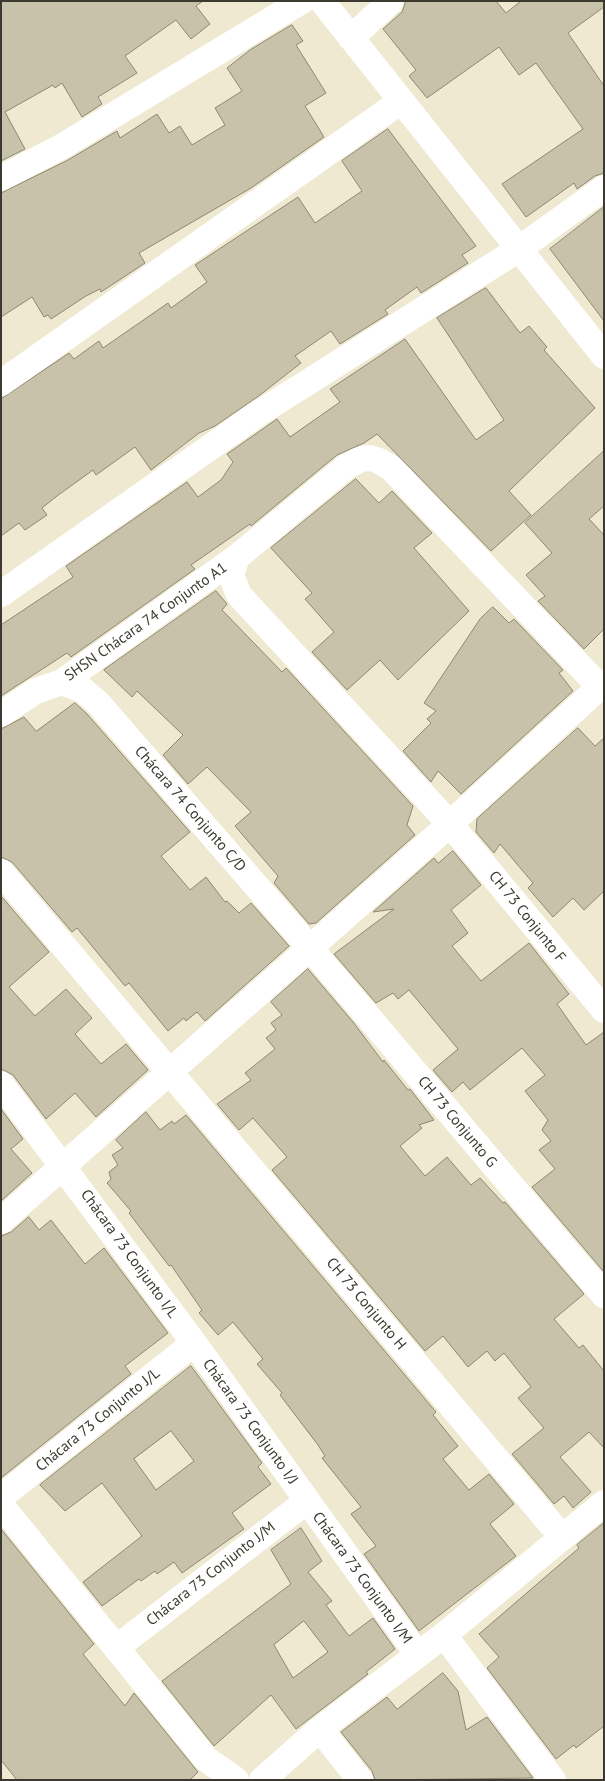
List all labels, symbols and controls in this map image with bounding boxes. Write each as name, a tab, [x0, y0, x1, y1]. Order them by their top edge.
street label: SHSN Chácara 74 Conjunto A1	[61, 559, 231, 685]
street label: Chácara 74 Conjunto C/D	[131, 743, 249, 875]
street label: CH 73 Conjunto F	[485, 868, 569, 966]
street label: CH 73 Conjunto G	[414, 1073, 500, 1171]
street label: Chácara 73 Conjunto I/L	[76, 1186, 182, 1322]
street label: CH 73 Conjunto H	[322, 1254, 410, 1354]
street label: Chácara 73 Conjunto I/J	[198, 1356, 302, 1488]
street label: Chácara 73 Conjunto J/L	[32, 1364, 164, 1476]
street label: Chácara 73 Conjunto I/M	[308, 1509, 416, 1647]
street label: Chácara 73 Conjunto J/M	[143, 1518, 279, 1630]

